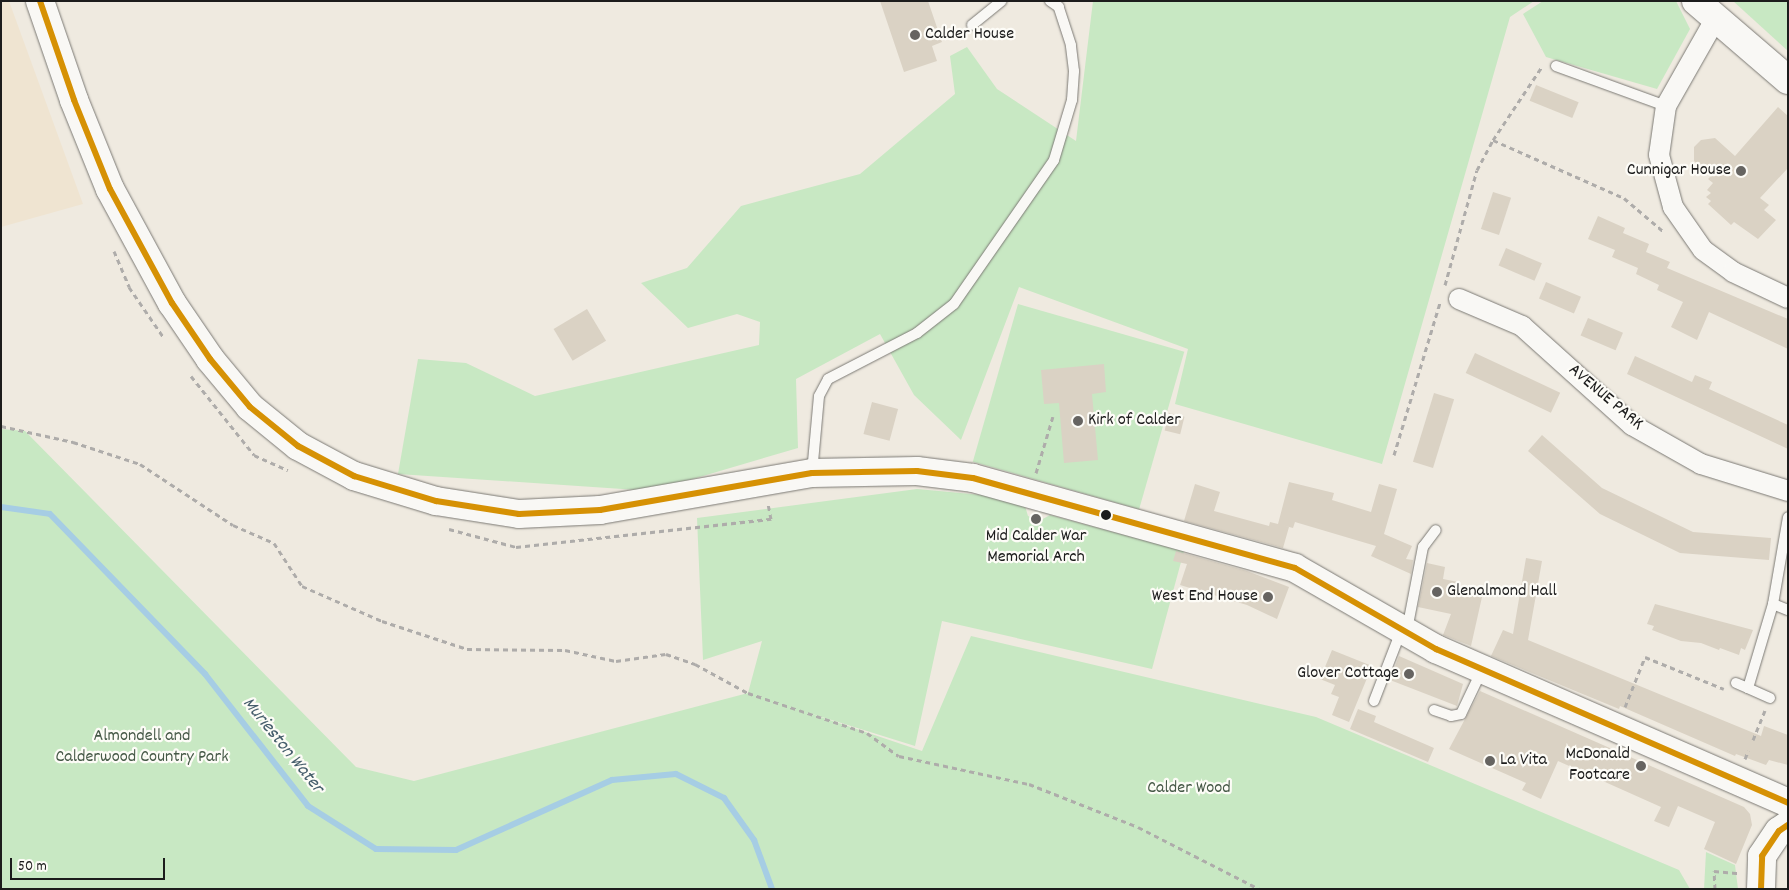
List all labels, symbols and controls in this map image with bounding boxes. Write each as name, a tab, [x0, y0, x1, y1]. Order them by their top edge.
place label: Calder House	[925, 24, 1014, 46]
marker: Calder House	[909, 29, 921, 41]
place label: Cunnigar House	[1627, 160, 1731, 182]
marker: Cunnigar House	[1735, 165, 1747, 177]
street label: AVENUE PARK	[1563, 360, 1647, 436]
place label: Kirk of Calder	[1088, 410, 1181, 432]
marker: Kirk of Calder	[1072, 415, 1084, 427]
unlabelled marker	[1101, 510, 1111, 520]
marker: Mid Calder War Memorial Arch	[1030, 513, 1042, 525]
place label: Mid Calder War Memorial Arch	[986, 527, 1086, 570]
place label: Glenalmond Hall	[1447, 581, 1557, 603]
place label: West End House	[1152, 586, 1258, 608]
marker: Glenalmond Hall	[1431, 586, 1443, 598]
marker: West End House	[1262, 591, 1274, 603]
place label: Glover Cottage	[1297, 663, 1399, 685]
marker: Glover Cottage	[1403, 668, 1415, 680]
water label: Murieston Water	[236, 693, 328, 799]
park label: Almondell and Calderwood Country Park	[55, 727, 229, 770]
place label: McDonald Footcare	[1565, 745, 1630, 788]
place label: La Vita	[1500, 750, 1547, 772]
marker: La Vita	[1484, 755, 1496, 767]
marker: McDonald Footcare	[1634, 759, 1648, 773]
park label: Calder Wood	[1147, 778, 1231, 800]
scale bar	[12, 848, 168, 880]
text: 50 m	[18, 856, 47, 878]

